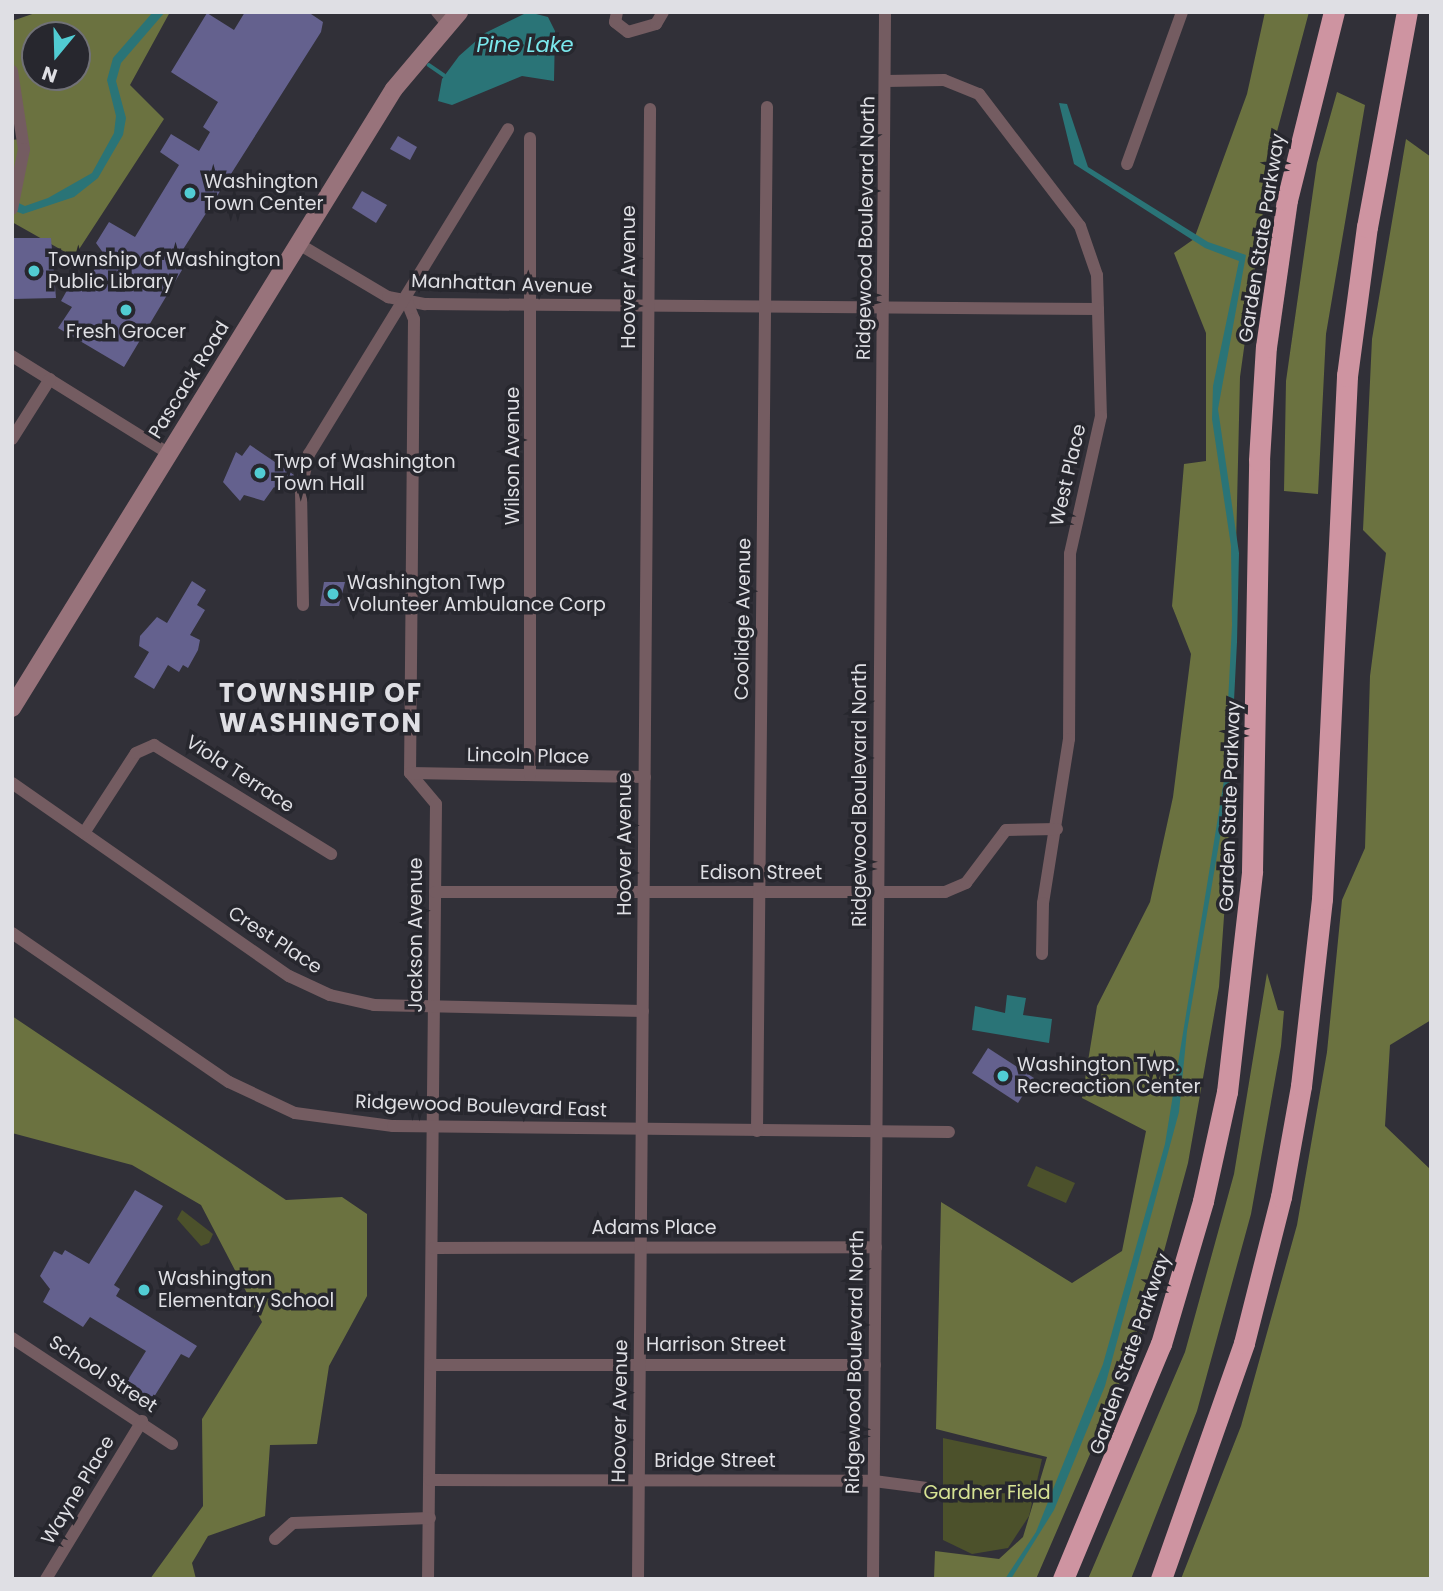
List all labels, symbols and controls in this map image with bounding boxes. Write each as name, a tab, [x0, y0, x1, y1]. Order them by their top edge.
north arrow	[21, 21, 91, 91]
water label: Pine Lake	[476, 32, 574, 58]
text: N	[39, 59, 61, 90]
street label: Ridgewood Boulevard North	[852, 96, 880, 360]
street label: Garden State Parkway	[1234, 132, 1290, 344]
place label: Washington Town Center	[204, 171, 324, 215]
marker: Washington Town Center	[182, 185, 198, 201]
street label: Hoover Avenue	[618, 205, 640, 349]
place label: Township of Washington Public Library	[48, 249, 281, 293]
marker: Township of Washington Public Library	[26, 263, 42, 279]
street label: Manhattan Avenue	[411, 269, 593, 299]
marker: Fresh Grocer	[118, 302, 134, 318]
street label: Pascack Road	[144, 317, 234, 443]
place label: Fresh Grocer	[66, 321, 186, 343]
street label: Wilson Avenue	[502, 387, 524, 525]
street label: West Place	[1045, 422, 1091, 528]
place label: Twp of Washington Town Hall	[274, 451, 456, 495]
marker: Twp of Washington Town Hall	[252, 465, 268, 481]
street label: Coolidge Avenue	[730, 538, 756, 700]
place label: Washington Twp Volunteer Ambulance Corp	[347, 572, 606, 616]
marker: Washington Twp Volunteer Ambulance Corp	[325, 586, 341, 602]
street label: Ridgewood Boulevard North	[849, 663, 871, 927]
district label: TOWNSHIP OF WASHINGTON	[220, 678, 422, 740]
street label: Garden State Parkway	[1215, 700, 1245, 912]
street label: Viola Terrace	[182, 730, 298, 818]
street label: Lincoln Place	[467, 744, 589, 768]
street label: Hoover Avenue	[614, 772, 636, 916]
street label: Jackson Avenue	[405, 858, 427, 1012]
street label: Edison Street	[700, 862, 822, 884]
street label: Crest Place	[224, 901, 326, 979]
place label: Washington Twp. Recreaction Center	[1017, 1054, 1200, 1098]
marker: Washington Twp. Recreaction Center	[995, 1068, 1011, 1084]
street label: Ridgewood Boulevard East	[355, 1090, 607, 1122]
street label: Adams Place	[592, 1217, 716, 1239]
street label: Ridgewood Boulevard North	[841, 1230, 869, 1494]
street label: Garden State Parkway	[1085, 1250, 1175, 1458]
place label: Washington Elementary School	[158, 1268, 334, 1312]
marker: Washington Elementary School	[136, 1282, 152, 1298]
street label: School Street	[45, 1331, 161, 1417]
street label: Harrison Street	[646, 1334, 786, 1356]
street label: Hoover Avenue	[607, 1339, 633, 1483]
street label: Wayne Place	[37, 1431, 119, 1549]
street label: Bridge Street	[654, 1450, 776, 1472]
park label: Gardner Field	[923, 1482, 1051, 1504]

